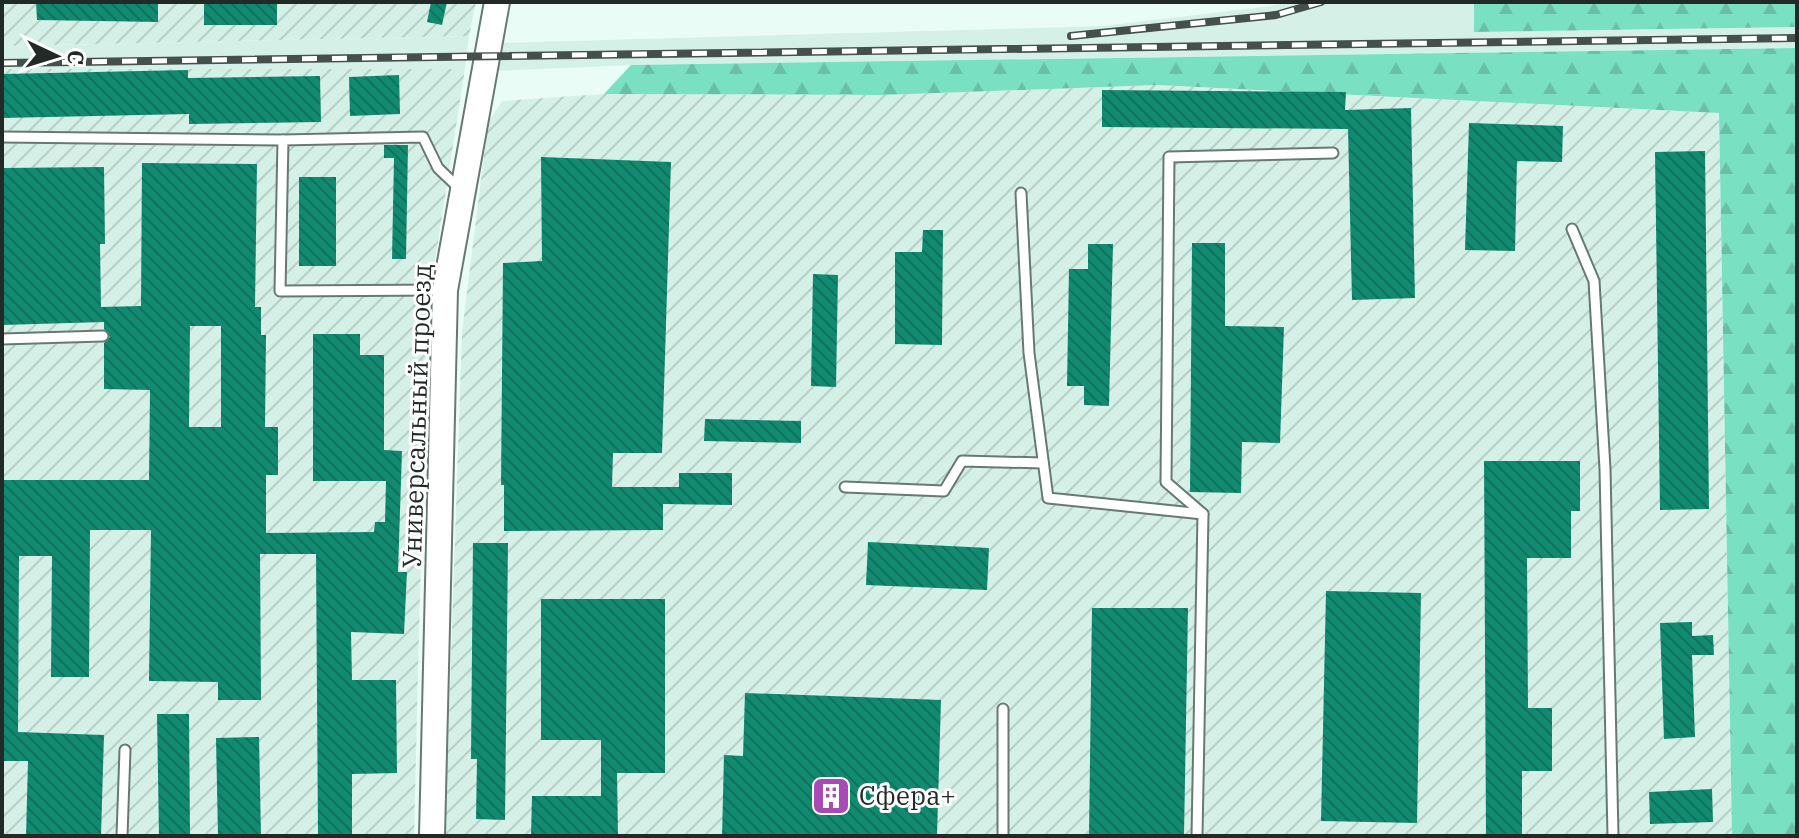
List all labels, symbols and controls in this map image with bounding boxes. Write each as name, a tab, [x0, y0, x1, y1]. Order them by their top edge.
north arrow	[16, 16, 96, 96]
text: С	[61, 49, 91, 66]
street label: Универсальный проезд	[394, 263, 438, 569]
building icon: Сфера+	[810, 775, 852, 817]
place label: Сфера+	[859, 778, 956, 812]

